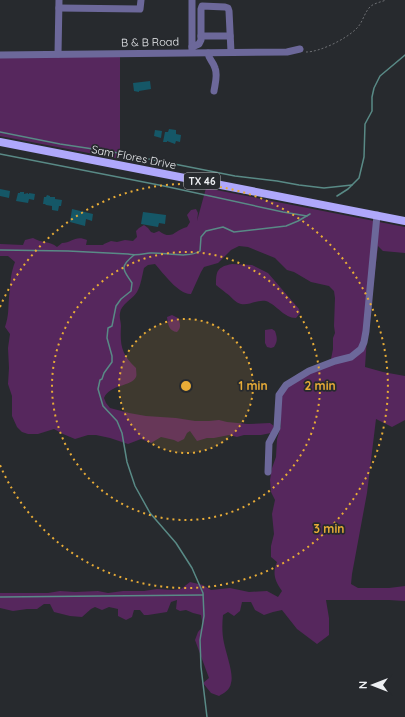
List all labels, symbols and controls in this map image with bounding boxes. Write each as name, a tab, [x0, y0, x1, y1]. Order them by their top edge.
street label: B & B Road	[121, 34, 179, 50]
street label: Sam Flores Drive	[90, 142, 178, 172]
road number: TX 46	[184, 173, 220, 189]
text: 1 min	[238, 378, 268, 393]
text: 2 min	[304, 378, 336, 393]
centre of rings	[179, 379, 193, 393]
text: 3 min	[314, 521, 344, 536]
north arrow	[353, 665, 393, 705]
text: N	[356, 681, 370, 689]

